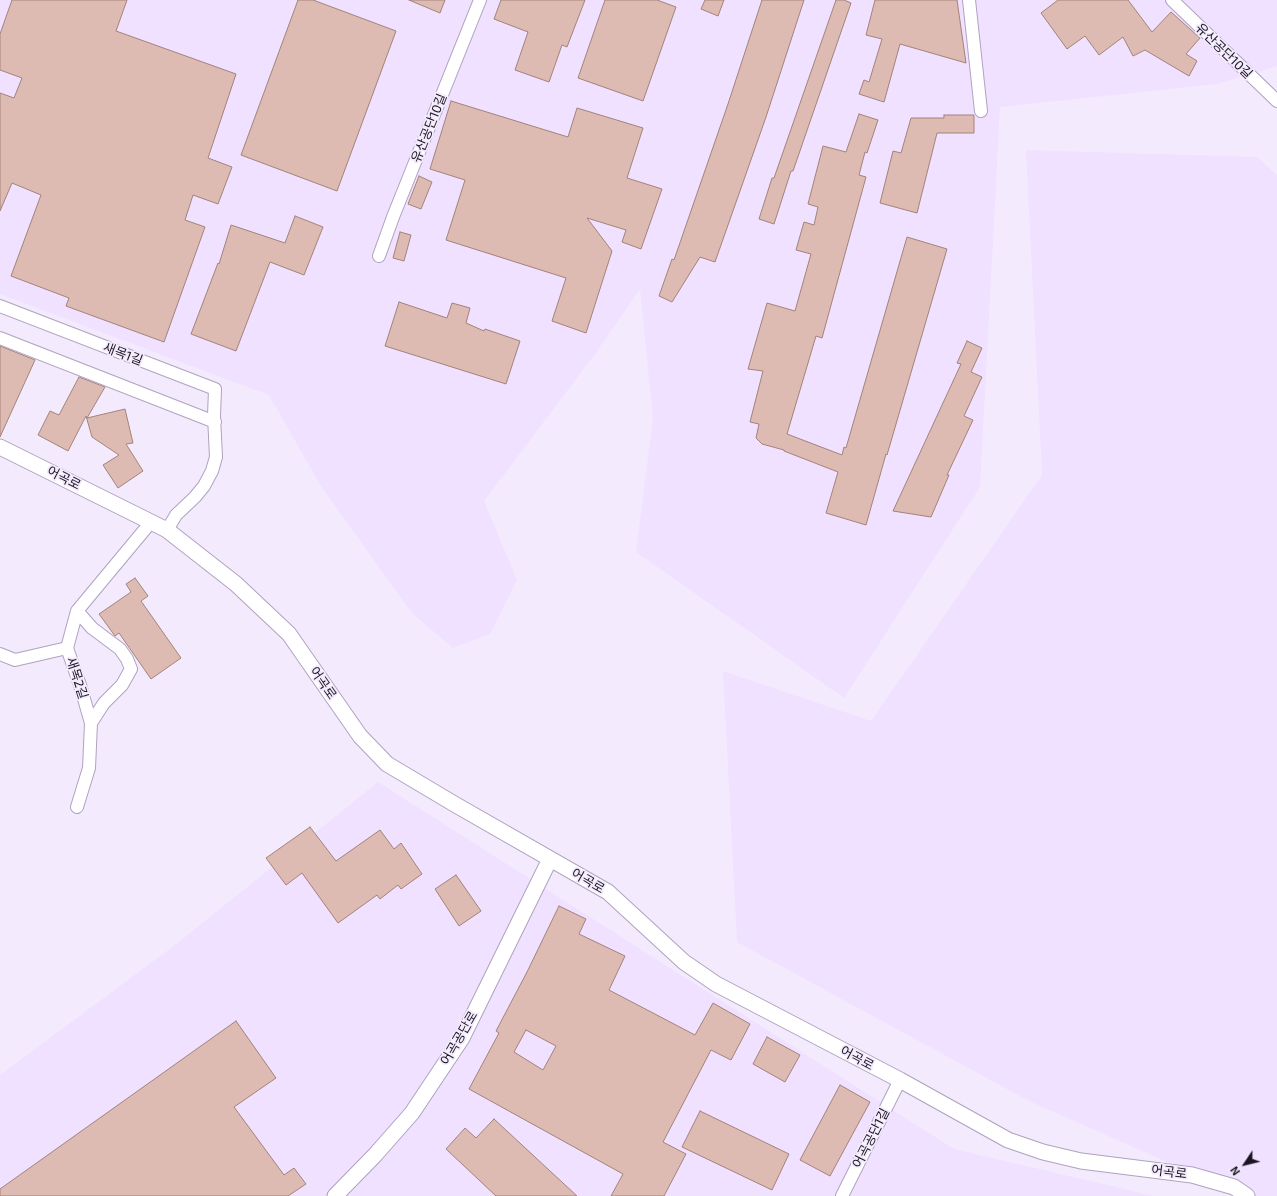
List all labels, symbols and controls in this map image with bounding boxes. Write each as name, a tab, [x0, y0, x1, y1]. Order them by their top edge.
street label: 유산공단10길	[1192, 20, 1256, 82]
street label: 유산공단10길	[408, 91, 450, 165]
street label: 새목1길	[101, 339, 145, 369]
street label: 어곡로	[44, 463, 84, 493]
street label: 새목2길	[63, 655, 91, 701]
street label: 어곡로	[306, 664, 340, 702]
street label: 어곡로	[569, 865, 607, 897]
street label: 어곡공단로	[437, 1008, 481, 1068]
street label: 어곡로	[837, 1043, 877, 1073]
street label: 어곡공단1길	[849, 1106, 893, 1170]
north arrow	[1225, 1144, 1265, 1184]
street label: 어곡로	[1150, 1162, 1188, 1182]
text: N	[1227, 1164, 1242, 1178]

